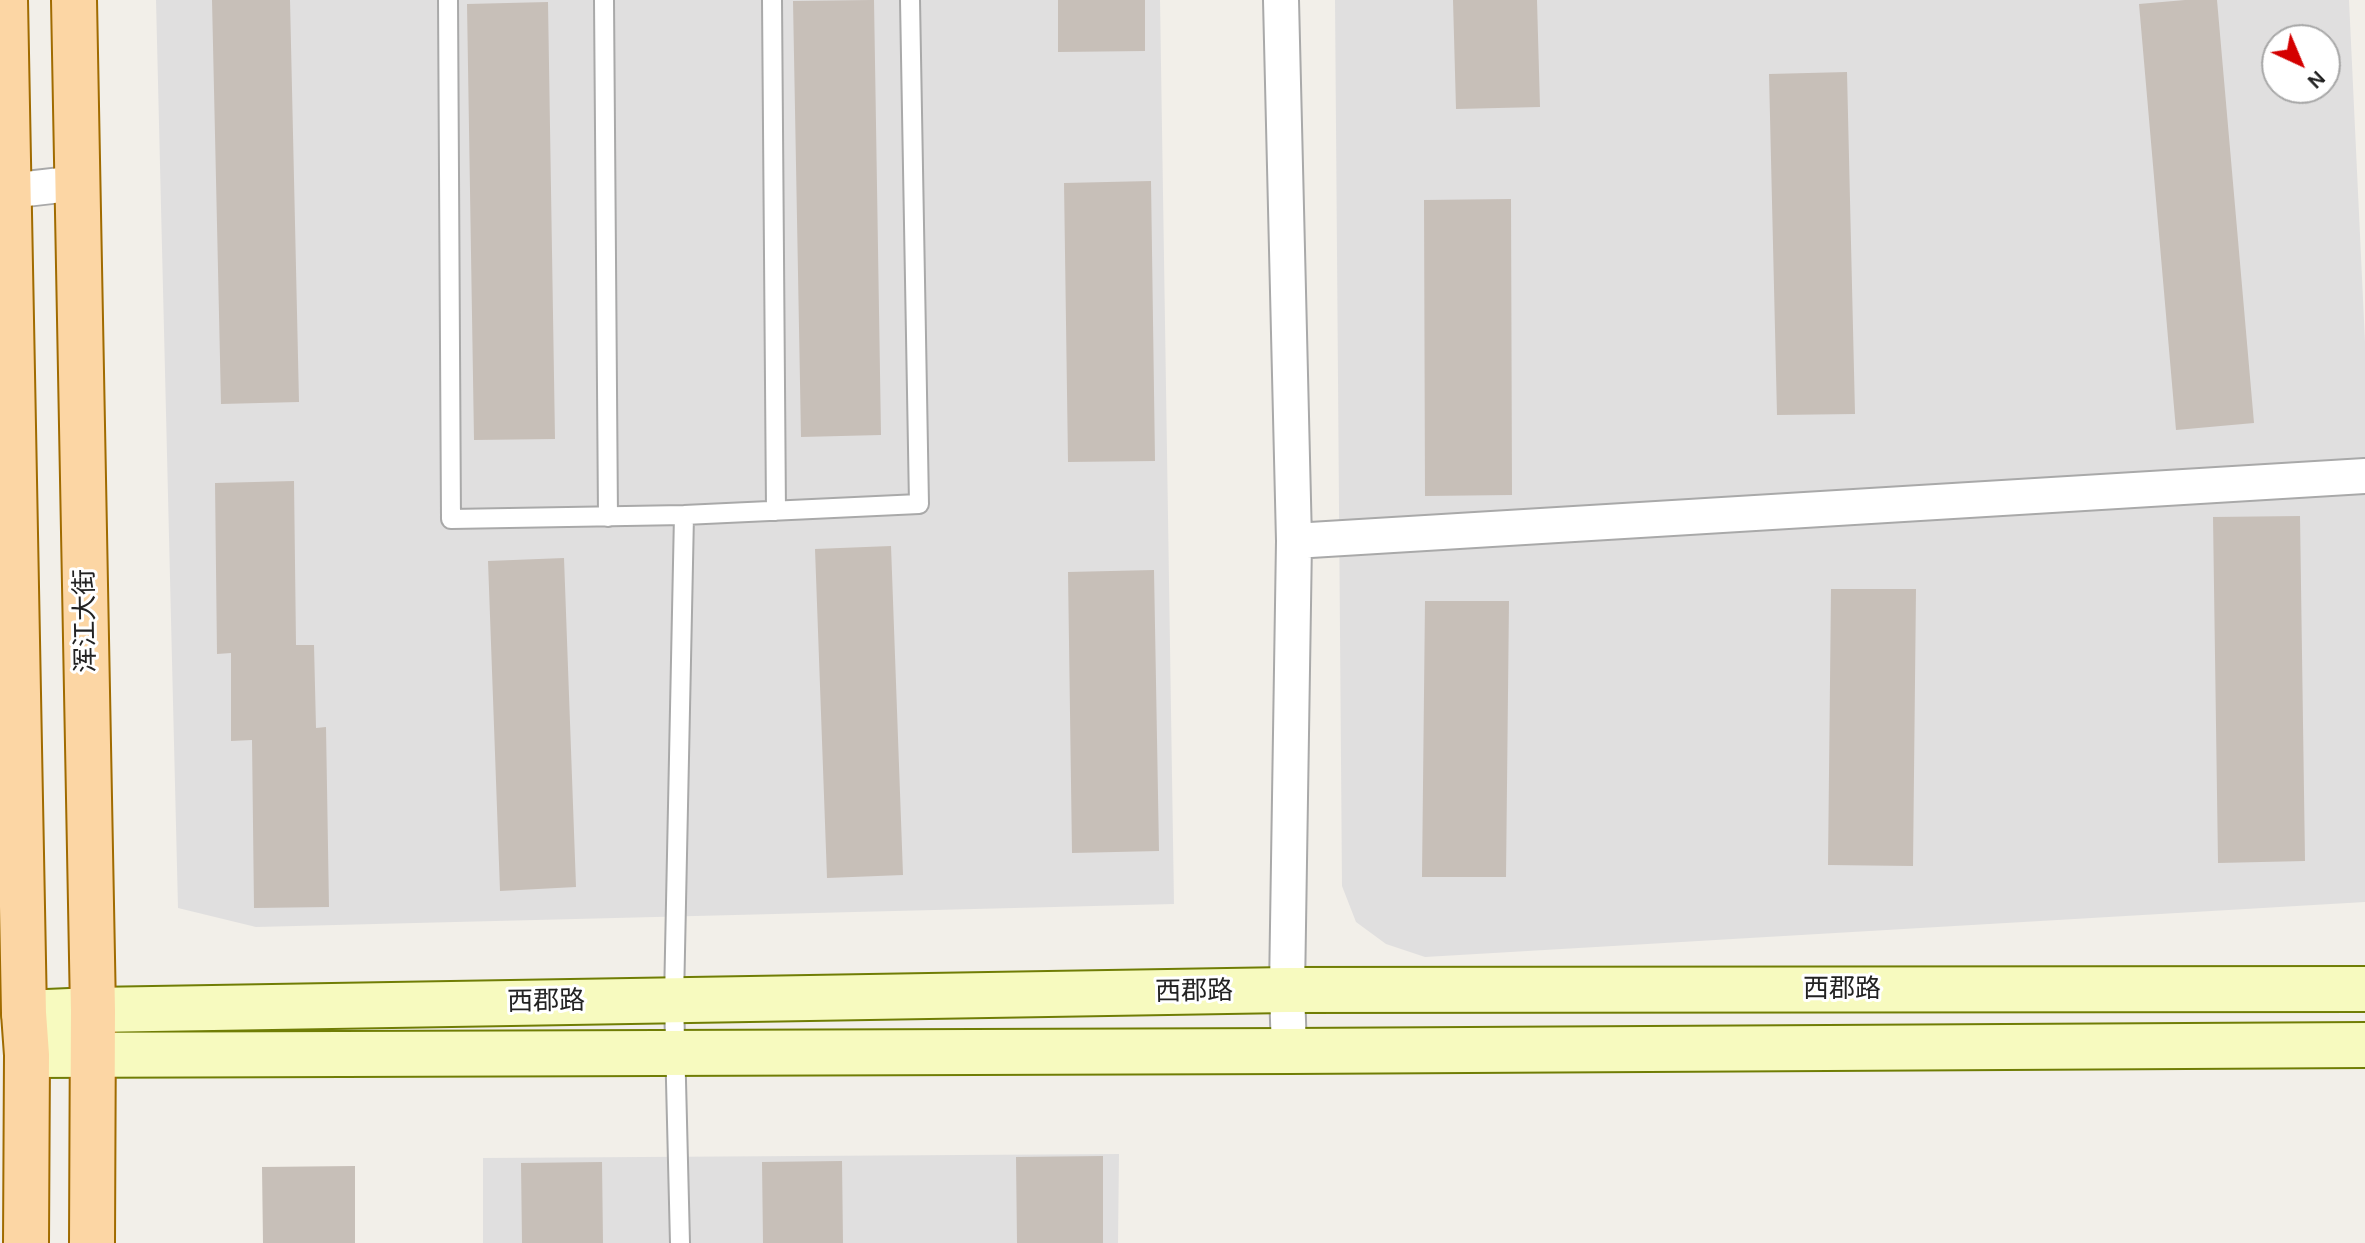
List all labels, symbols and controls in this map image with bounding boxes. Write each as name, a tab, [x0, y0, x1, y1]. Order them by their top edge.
north arrow	[2261, 24, 2341, 104]
text: N	[2302, 65, 2331, 95]
street label: 浑江大街	[69, 569, 103, 673]
street label: 西郡路	[1803, 974, 1881, 1006]
street label: 西郡路	[1155, 976, 1233, 1008]
street label: 西郡路	[507, 986, 585, 1018]

